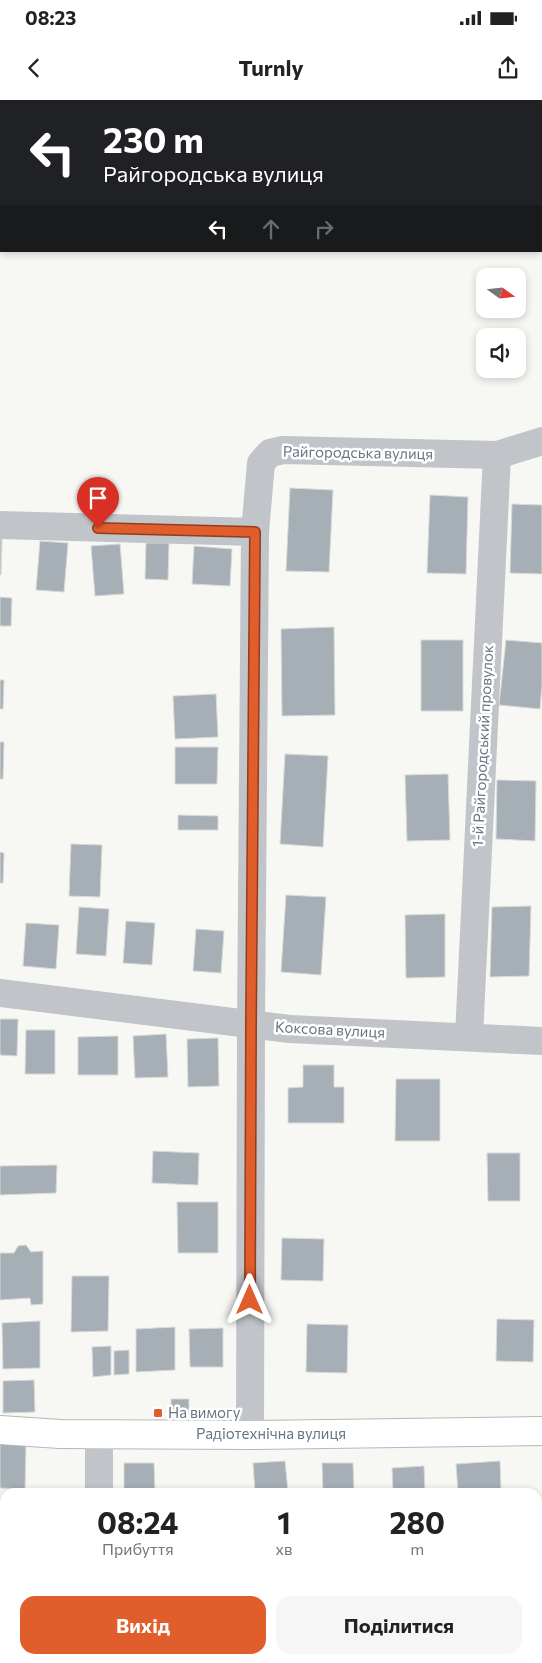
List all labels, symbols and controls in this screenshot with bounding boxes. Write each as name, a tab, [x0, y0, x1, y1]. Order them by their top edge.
text: 08:23	[25, 6, 76, 29]
icon: back	[20, 54, 48, 82]
text: Turnly	[238, 54, 304, 81]
icon: share	[494, 54, 522, 82]
text: 230 m	[103, 117, 204, 160]
icon: left	[20, 120, 85, 185]
text: Райгородська вулиця	[103, 160, 324, 187]
icon: left	[204, 215, 232, 243]
icon: ahead	[257, 215, 285, 243]
icon: right	[310, 215, 338, 243]
north arrow	[476, 268, 526, 318]
map controls	[476, 268, 526, 378]
button: sound	[476, 328, 526, 378]
street label: Райгородська вулиця	[283, 442, 433, 462]
pin	[77, 477, 119, 528]
icon: arrive	[84, 484, 112, 512]
street label: 1-й Райгородський провулок	[468, 645, 496, 847]
street label: Коксова вулиця	[275, 1017, 386, 1041]
position arrow	[223, 1273, 275, 1325]
place label: На вимогу	[168, 1403, 241, 1421]
marker: На вимогу	[152, 1407, 164, 1419]
street label: Радіотехнічна вулиця	[196, 1424, 346, 1442]
text: 08:24	[97, 1503, 179, 1540]
text: 1	[277, 1503, 291, 1540]
text: 280	[390, 1503, 445, 1540]
text: Прибуття	[102, 1539, 174, 1558]
text: хв	[276, 1539, 293, 1558]
text: m	[410, 1539, 424, 1558]
button: Вихід	[20, 1596, 266, 1654]
button: Поділитися	[276, 1596, 522, 1654]

